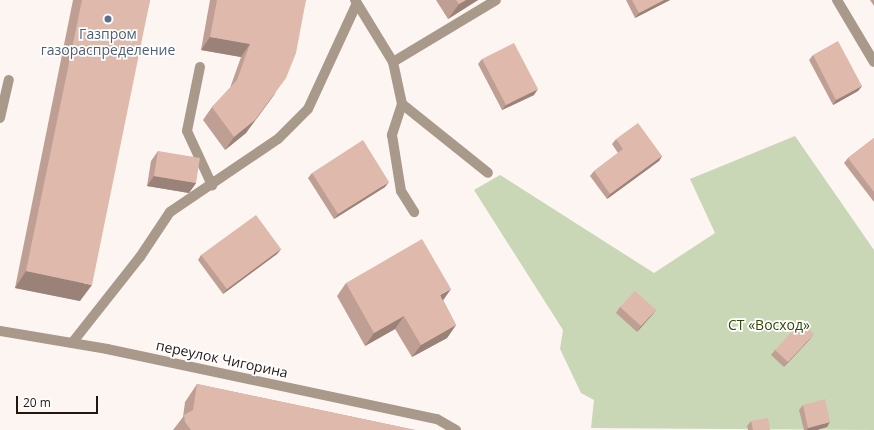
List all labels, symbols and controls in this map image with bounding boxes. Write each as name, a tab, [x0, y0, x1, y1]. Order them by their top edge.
marker: Газпром газораспределение	[103, 14, 113, 24]
place label: Газпром газораспределение	[41, 26, 175, 58]
park label: СТ «Восход»	[728, 317, 810, 333]
street label: переулок Чигорина	[154, 337, 290, 381]
scale bar	[18, 388, 100, 414]
text: 20 m	[23, 394, 51, 411]

